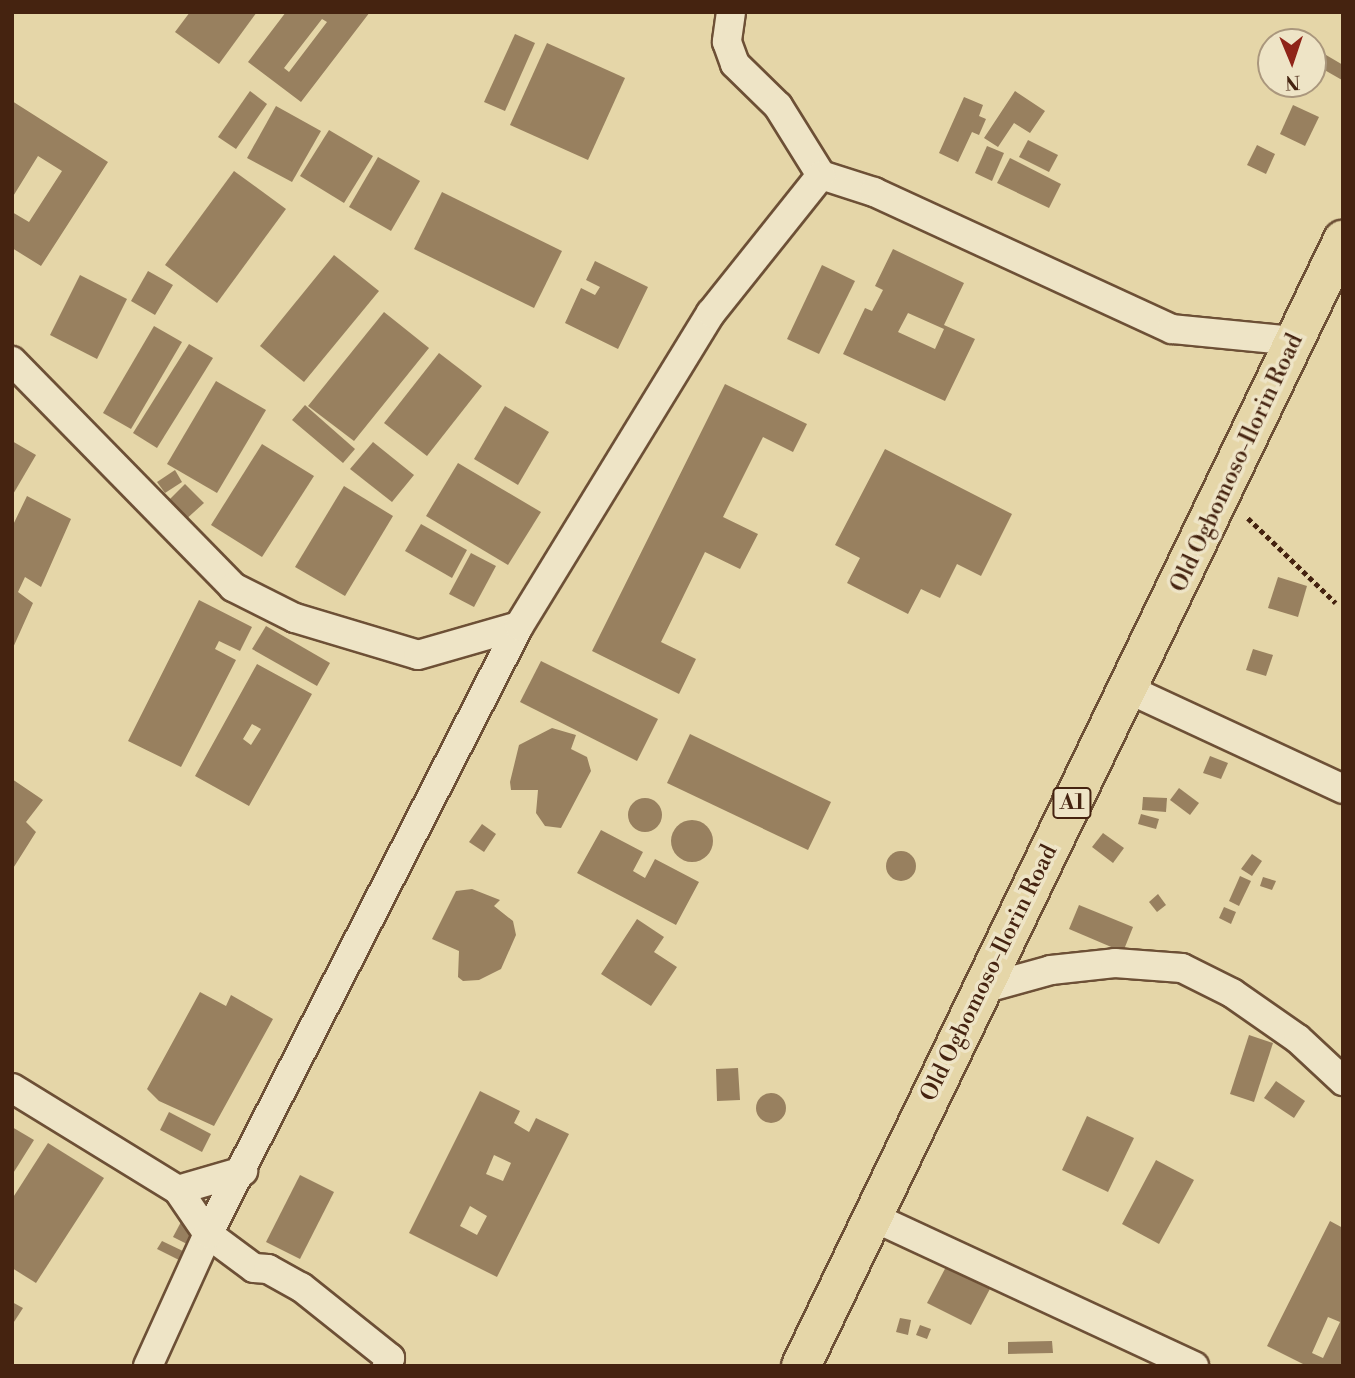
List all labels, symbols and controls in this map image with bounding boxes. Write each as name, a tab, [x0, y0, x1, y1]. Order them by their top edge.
north arrow	[1257, 28, 1327, 98]
text: N	[1285, 70, 1301, 94]
street label: Old Ogbomoso-Ilorin Road	[1165, 329, 1309, 597]
road number: A1	[1051, 786, 1093, 820]
street label: Old Ogbomoso-Ilorin Road	[915, 840, 1063, 1106]

